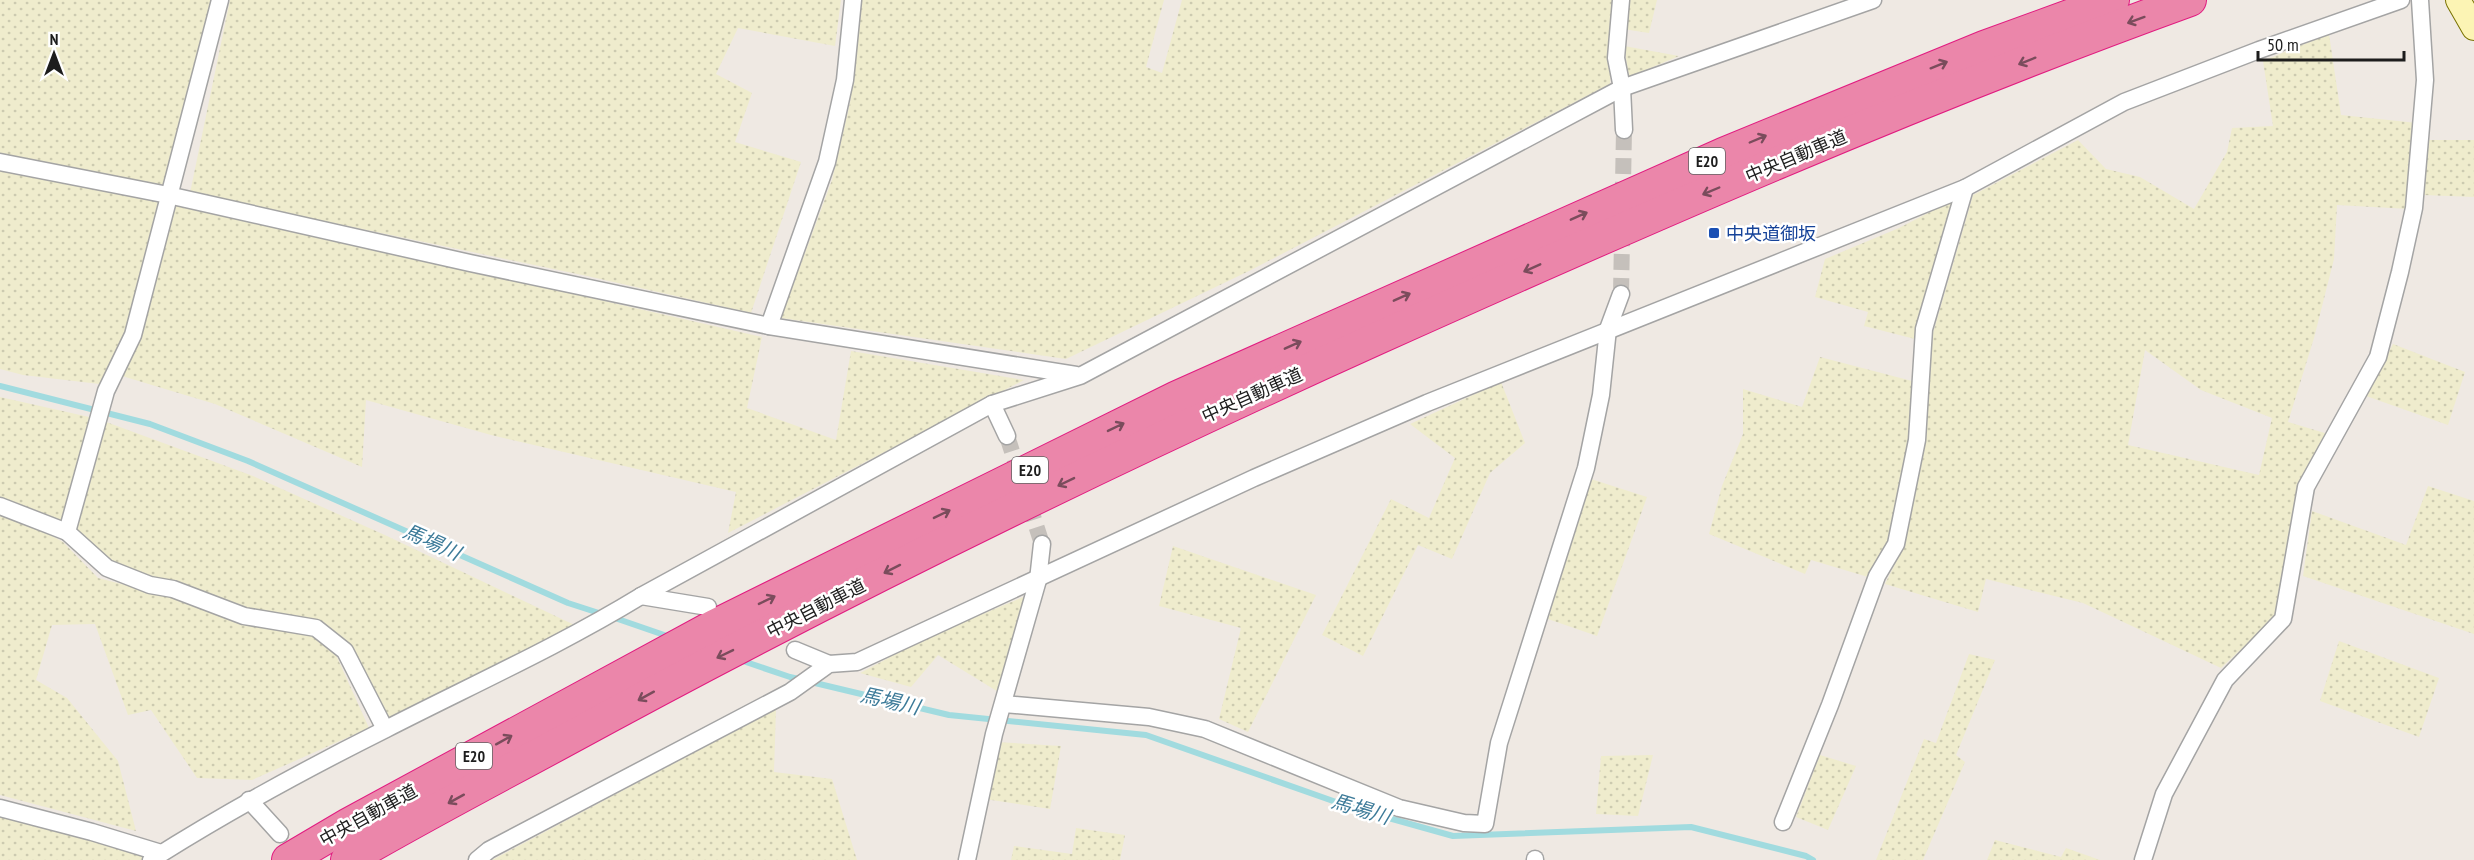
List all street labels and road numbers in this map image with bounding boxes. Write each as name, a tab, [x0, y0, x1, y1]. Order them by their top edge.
street label: 中央自動車道	[1742, 124, 1850, 188]
road number: E20	[1689, 148, 1725, 174]
street label: 中央自動車道	[1198, 363, 1306, 427]
road number: E20	[1012, 457, 1048, 483]
street label: 中央自動車道	[763, 573, 869, 643]
road number: E20	[456, 743, 492, 769]
street label: 中央自動車道	[315, 779, 421, 851]

